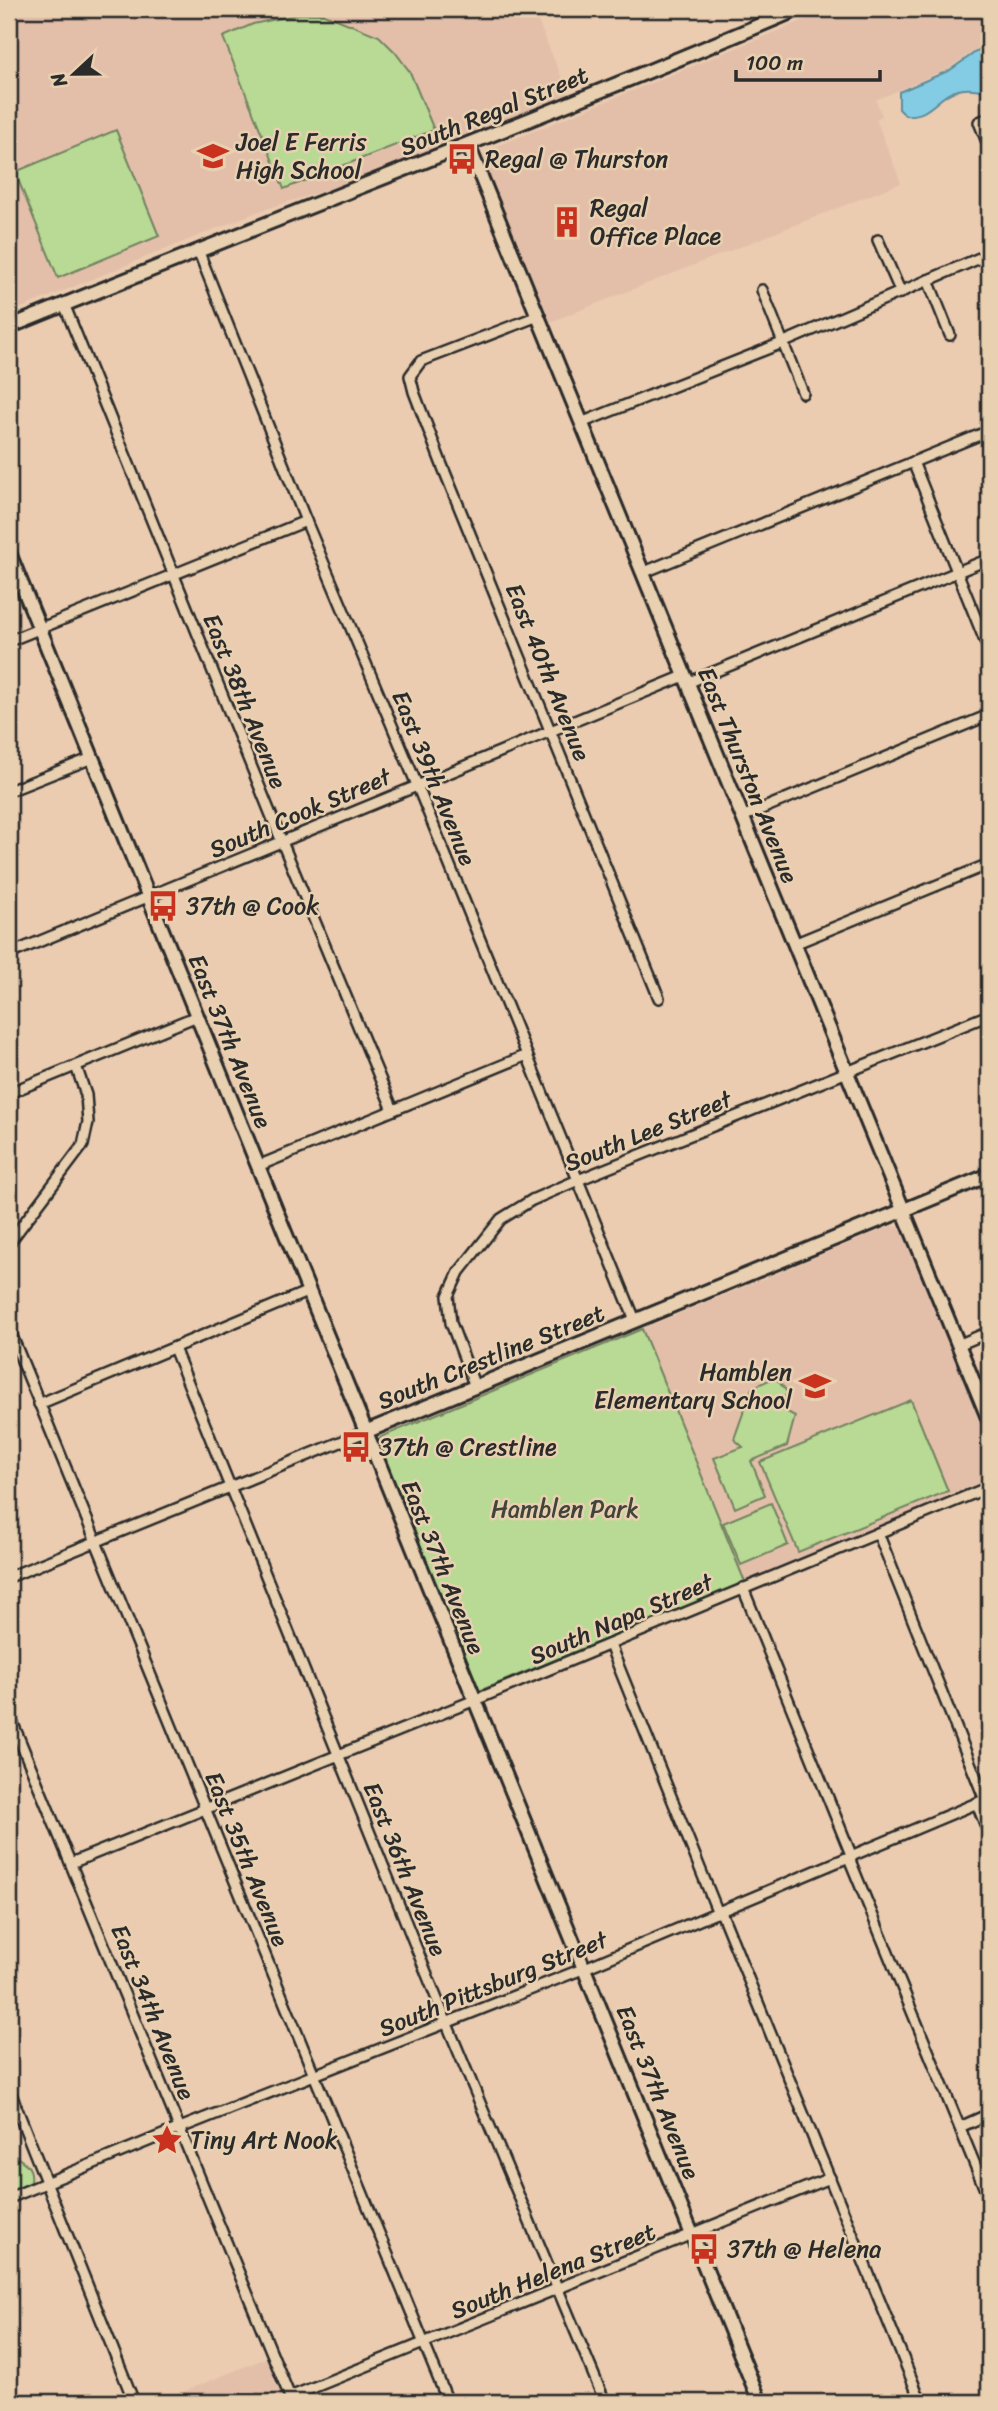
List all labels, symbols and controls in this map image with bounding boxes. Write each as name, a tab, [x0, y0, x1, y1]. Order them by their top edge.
north arrow	[38, 38, 108, 108]
scale bar	[736, 38, 879, 82]
text: 100 m	[746, 44, 803, 82]
street label: South Regal Street	[393, 54, 595, 168]
text: N	[41, 67, 77, 93]
place label: Joel E Ferris High School	[235, 121, 367, 191]
place label: Regal @ Thurston	[485, 138, 668, 180]
school or university icon: Joel E Ferris High School	[196, 139, 230, 173]
bus stop icon: Regal @ Thurston	[445, 142, 479, 176]
place label: Regal Office Place	[590, 187, 721, 257]
building icon: Regal Office Place	[550, 205, 584, 239]
street label: East 40th Avenue	[493, 577, 603, 768]
street label: East 38th Avenue	[191, 607, 299, 795]
street label: East Thurston Avenue	[685, 660, 811, 890]
street label: East 39th Avenue	[380, 684, 489, 873]
street label: South Cook Street	[202, 755, 399, 870]
place label: 37th @ Cook	[186, 885, 319, 927]
bus stop icon: 37th @ Cook	[146, 889, 180, 923]
street label: East 37th Avenue	[176, 947, 284, 1135]
street label: South Lee Street	[558, 1078, 739, 1184]
street label: South Crestline Street	[371, 1292, 611, 1422]
place label: Hamblen Elementary School	[594, 1351, 793, 1421]
school or university icon: Hamblen Elementary School	[798, 1369, 832, 1403]
place label: 37th @ Crestline	[379, 1426, 557, 1468]
bus stop icon: 37th @ Crestline	[339, 1430, 373, 1464]
street label: East 37th Avenue	[389, 1473, 497, 1661]
park label: Hamblen Park	[491, 1488, 639, 1530]
street label: South Napa Street	[523, 1561, 721, 1677]
street label: East 35th Avenue	[193, 1765, 302, 1954]
street label: East 36th Avenue	[351, 1775, 459, 1963]
street label: East 34th Avenue	[99, 1918, 208, 2107]
street label: South Pittsburg Street	[372, 1918, 615, 2049]
street label: East 37th Avenue	[604, 1998, 712, 2186]
place label: Tiny Art Nook	[190, 2119, 338, 2161]
place icon: Tiny Art Nook	[150, 2123, 184, 2157]
street label: South Helena Street	[444, 2211, 662, 2331]
place label: 37th @ Helena	[727, 2228, 881, 2270]
bus stop icon: 37th @ Helena	[687, 2232, 721, 2266]

